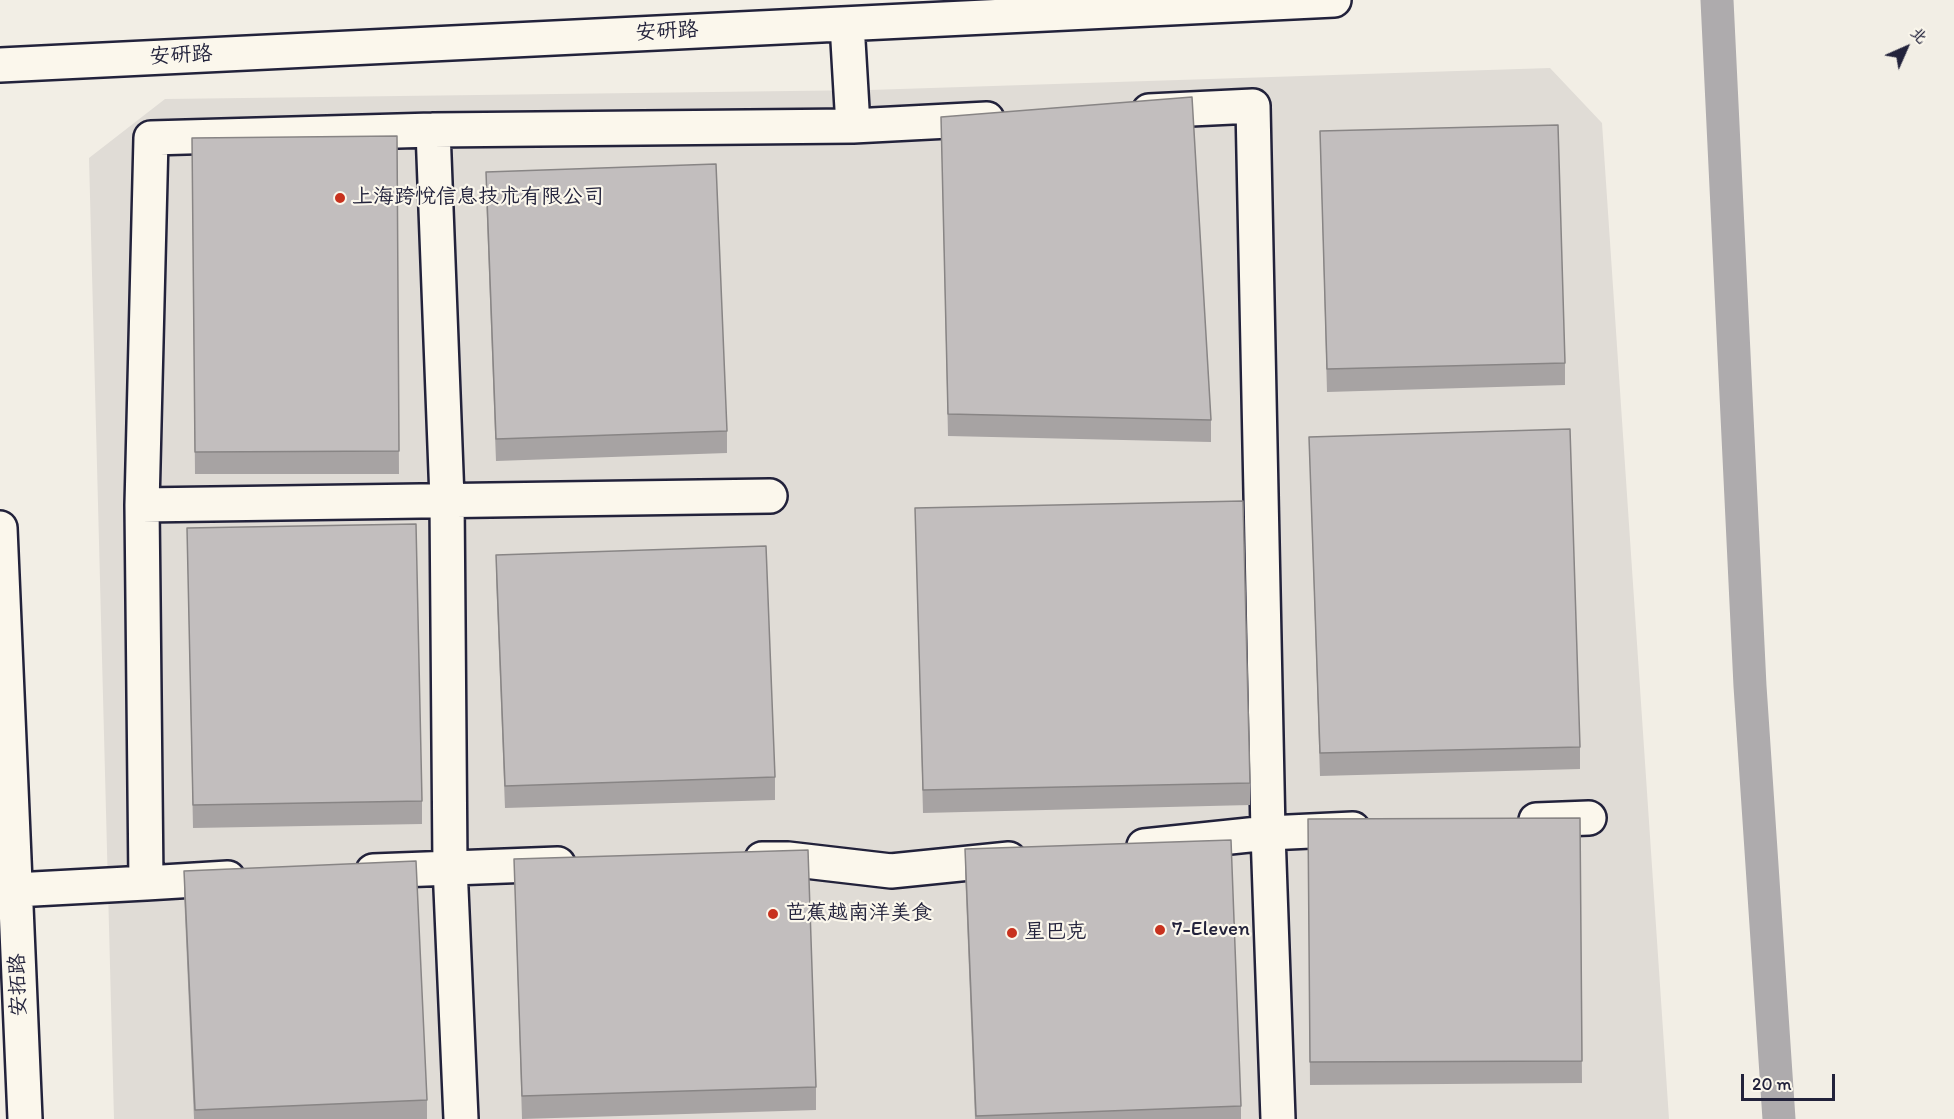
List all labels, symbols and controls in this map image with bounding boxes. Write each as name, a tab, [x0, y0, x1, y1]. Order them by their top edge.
street label: 安研路	[635, 18, 699, 46]
north arrow	[1876, 18, 1936, 78]
text: 北	[1907, 23, 1931, 47]
street label: 安研路	[149, 42, 213, 70]
place label: 上海跨悦信息技术有限公司	[352, 185, 604, 211]
marker: 上海跨悦信息技术有限公司	[333, 191, 347, 205]
place label: 芭蕉越南洋美食	[785, 901, 932, 927]
marker: 芭蕉越南洋美食	[766, 907, 780, 921]
place label: 7-Eleven	[1172, 917, 1250, 943]
place label: 星巴克	[1024, 920, 1087, 946]
marker: 7-Eleven	[1153, 923, 1167, 937]
marker: 星巴克	[1005, 926, 1019, 940]
street label: 安拓路	[5, 953, 33, 1017]
scale bar	[1744, 1062, 1838, 1100]
text: 20 m	[1752, 1073, 1792, 1095]

